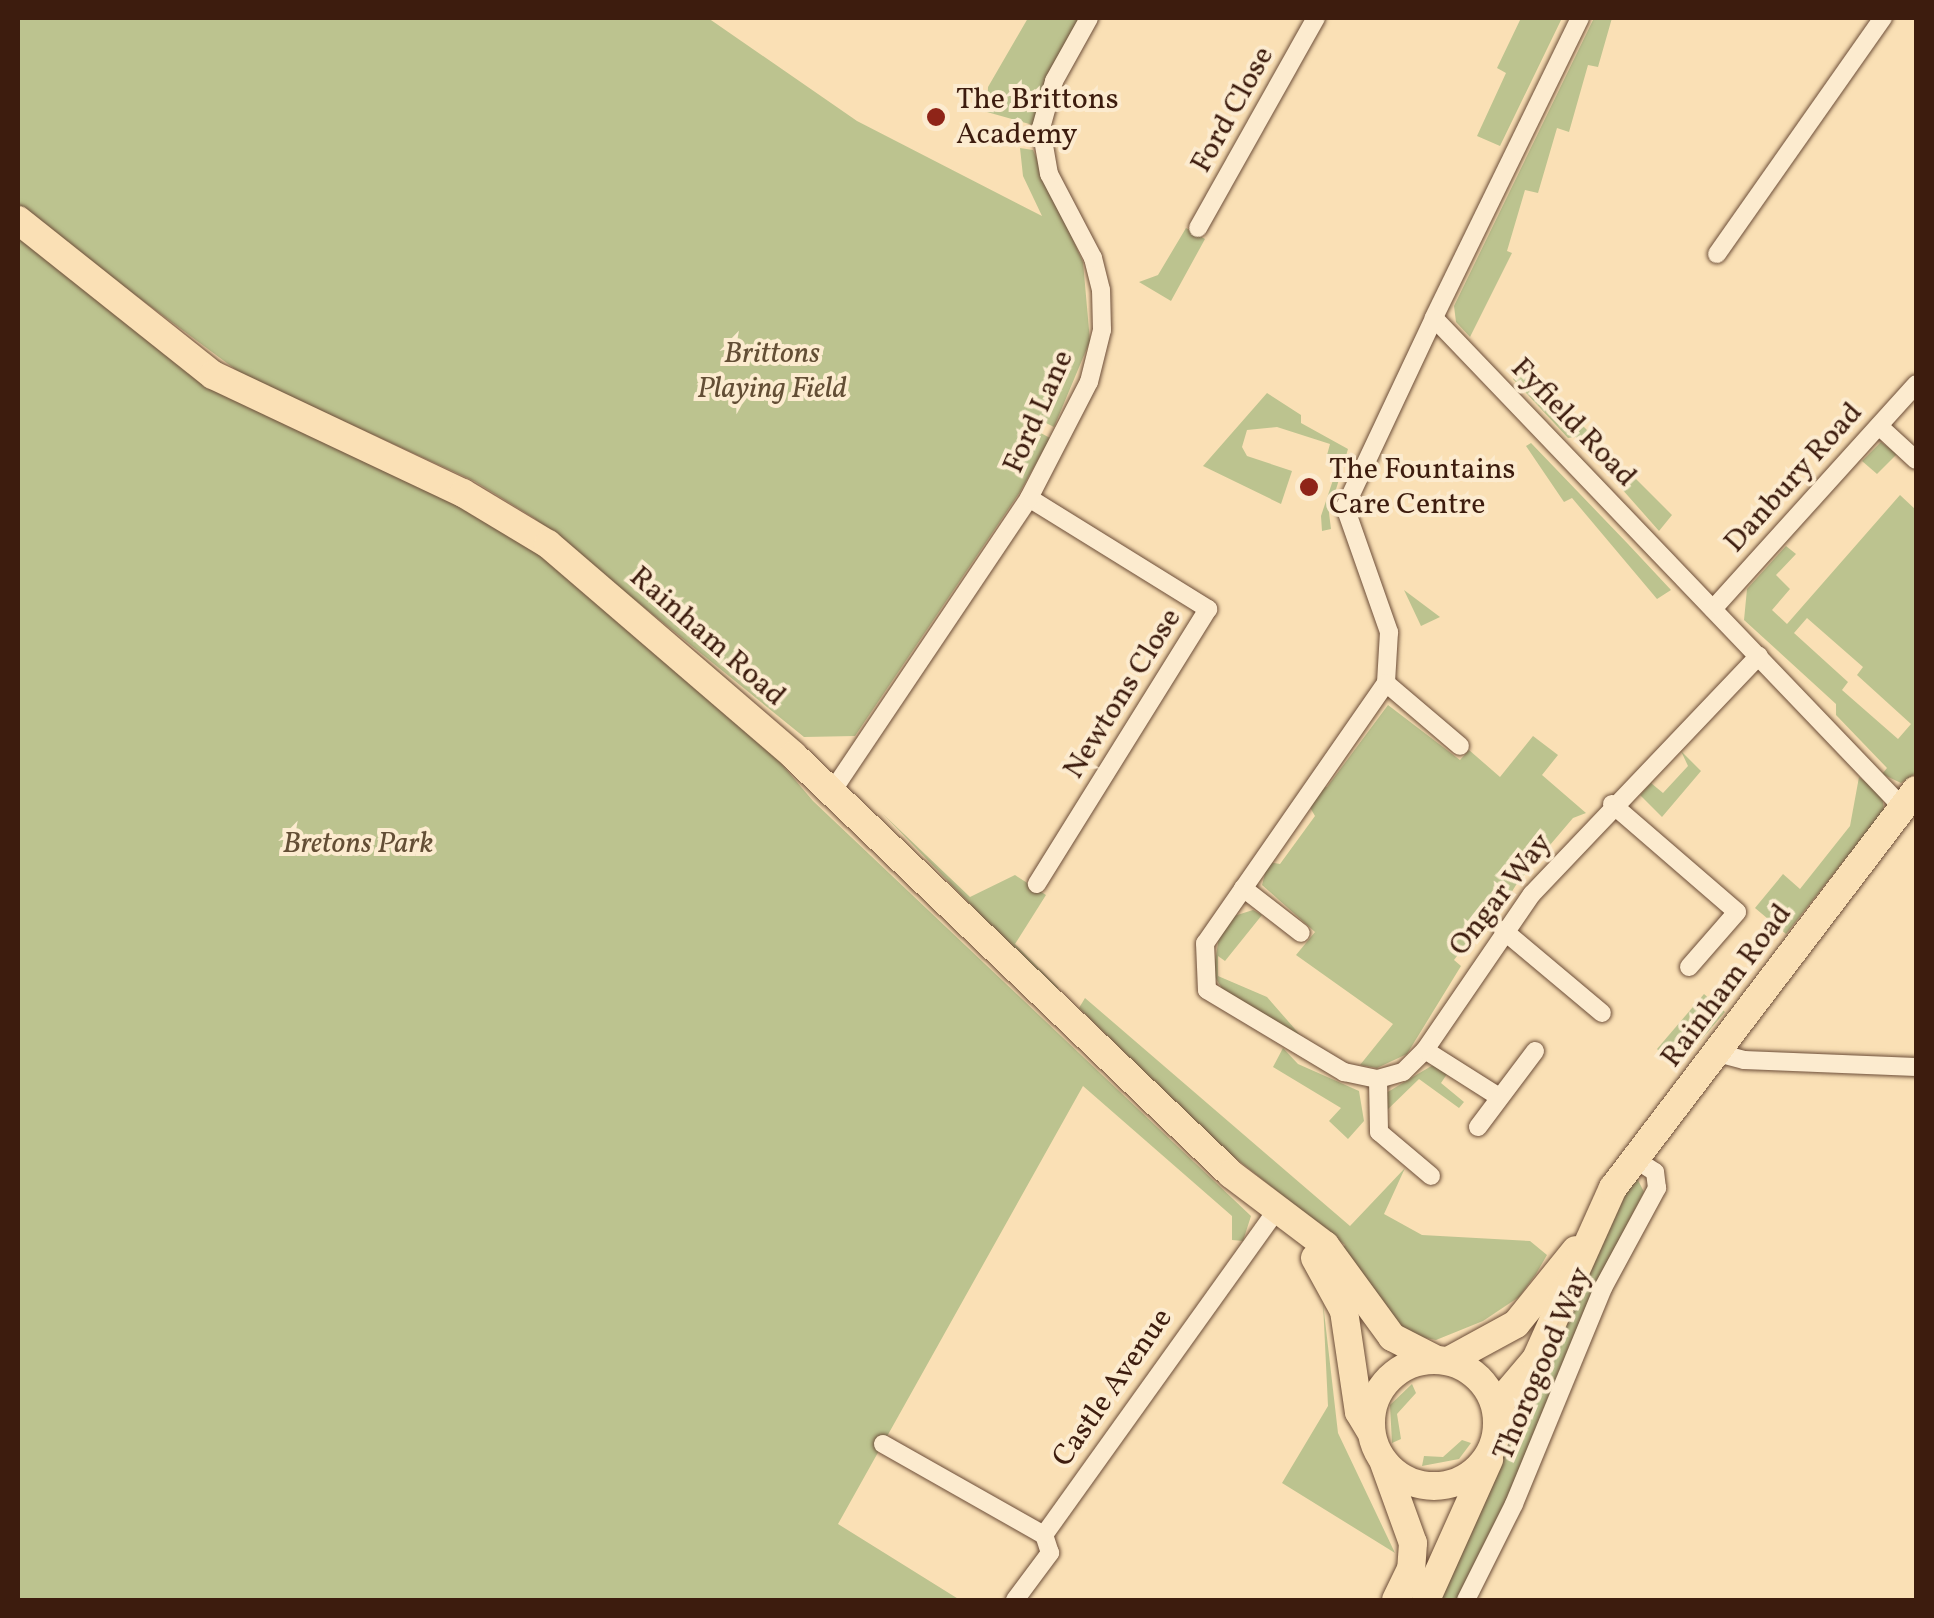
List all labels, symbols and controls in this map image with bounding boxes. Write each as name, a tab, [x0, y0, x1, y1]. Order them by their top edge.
street label: Ford Close	[1184, 41, 1282, 179]
place label: The Brittons Academy	[956, 82, 1119, 152]
marker: The Brittons Academy	[925, 106, 947, 128]
park label: Brittons Playing Field	[697, 336, 847, 406]
street label: Ford Lane	[996, 345, 1082, 479]
street label: Fyfield Road	[1502, 351, 1644, 495]
street label: Danbury Road	[1717, 395, 1871, 561]
place label: The Fountains Care Centre	[1329, 452, 1515, 522]
marker: The Fountains Care Centre	[1298, 476, 1320, 498]
street label: Rainham Road	[621, 559, 793, 715]
street label: Newtons Close	[1056, 602, 1190, 786]
park label: Bretons Park	[283, 826, 433, 862]
street label: Ongar Way	[1442, 826, 1560, 964]
street label: Rainham Road	[1654, 897, 1800, 1075]
street label: Thorogood Way	[1486, 1261, 1600, 1467]
street label: Castle Avenue	[1045, 1302, 1181, 1474]

